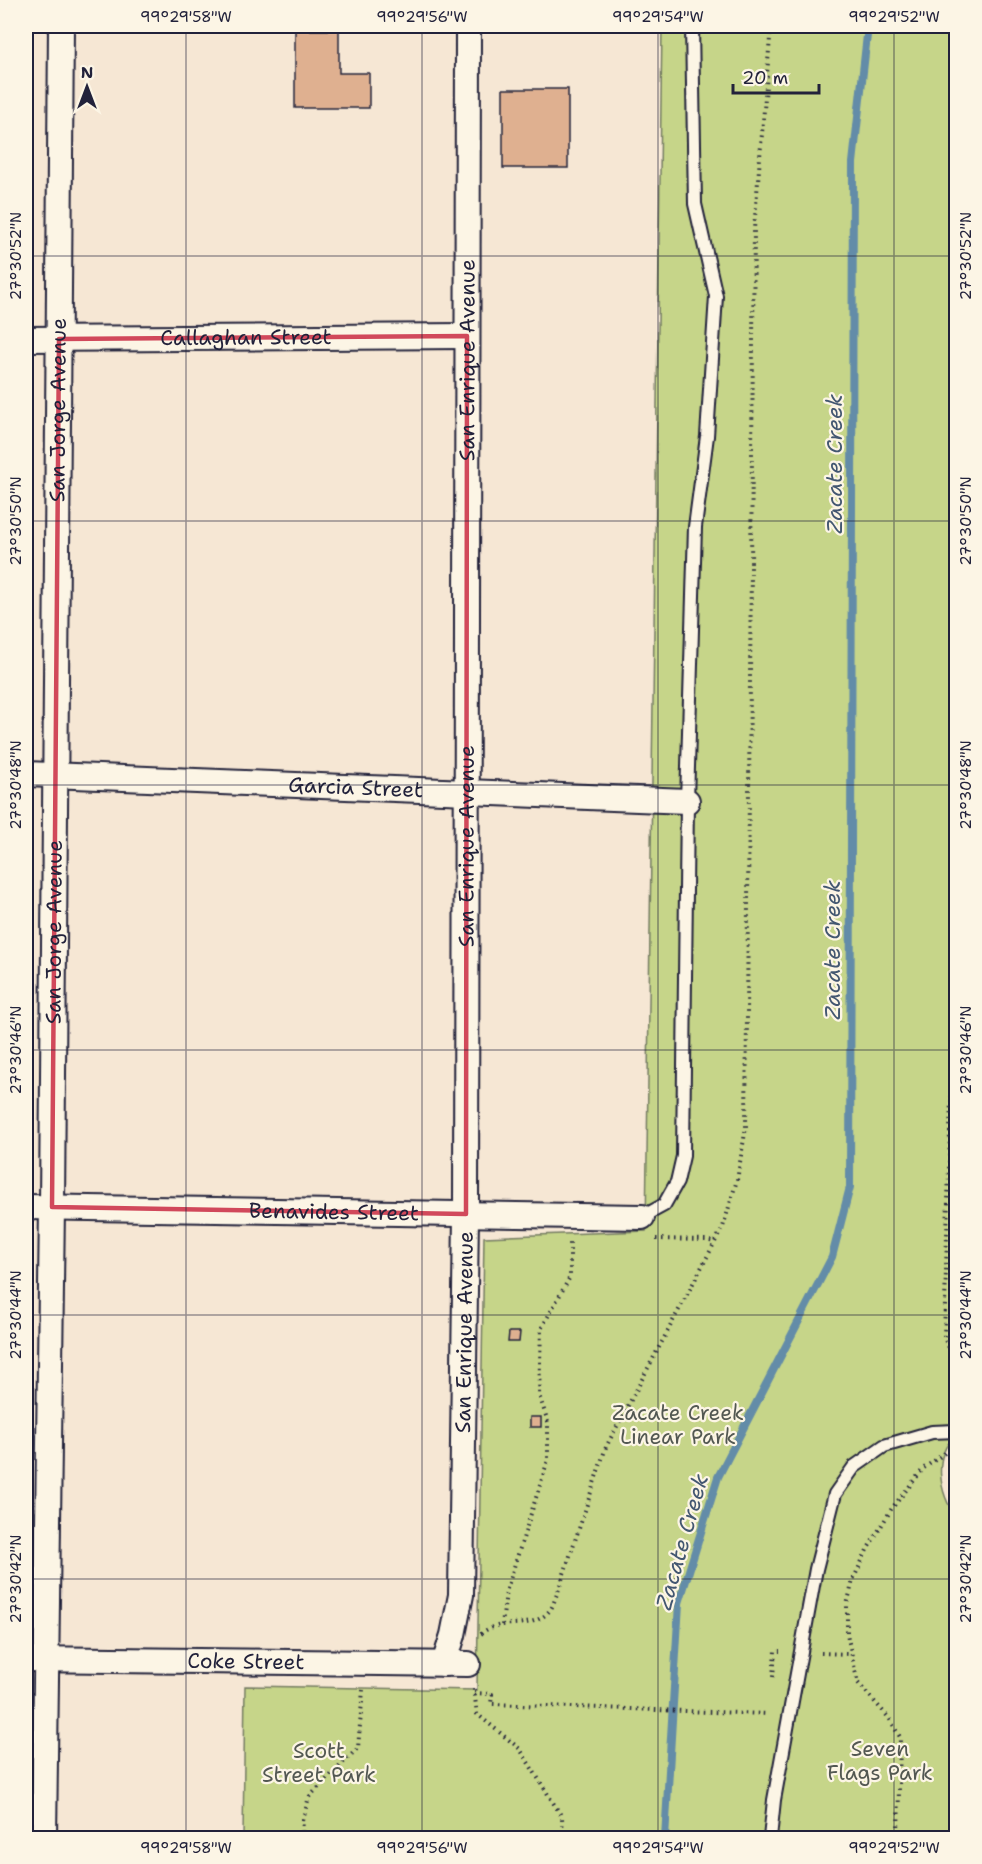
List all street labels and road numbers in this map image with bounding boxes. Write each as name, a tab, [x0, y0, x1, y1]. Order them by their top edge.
street label: San Enrique Avenue	[453, 259, 482, 461]
street label: San Jorge Avenue	[43, 318, 73, 502]
street label: Callaghan Street	[160, 323, 332, 352]
street label: San Enrique Avenue	[452, 745, 481, 947]
street label: Garcia Street	[288, 771, 424, 804]
street label: San Jorge Avenue	[39, 840, 69, 1024]
street label: Benavides Street	[249, 1197, 419, 1227]
street label: San Enrique Avenue	[449, 1231, 480, 1433]
street label: Coke Street	[187, 1647, 305, 1676]

